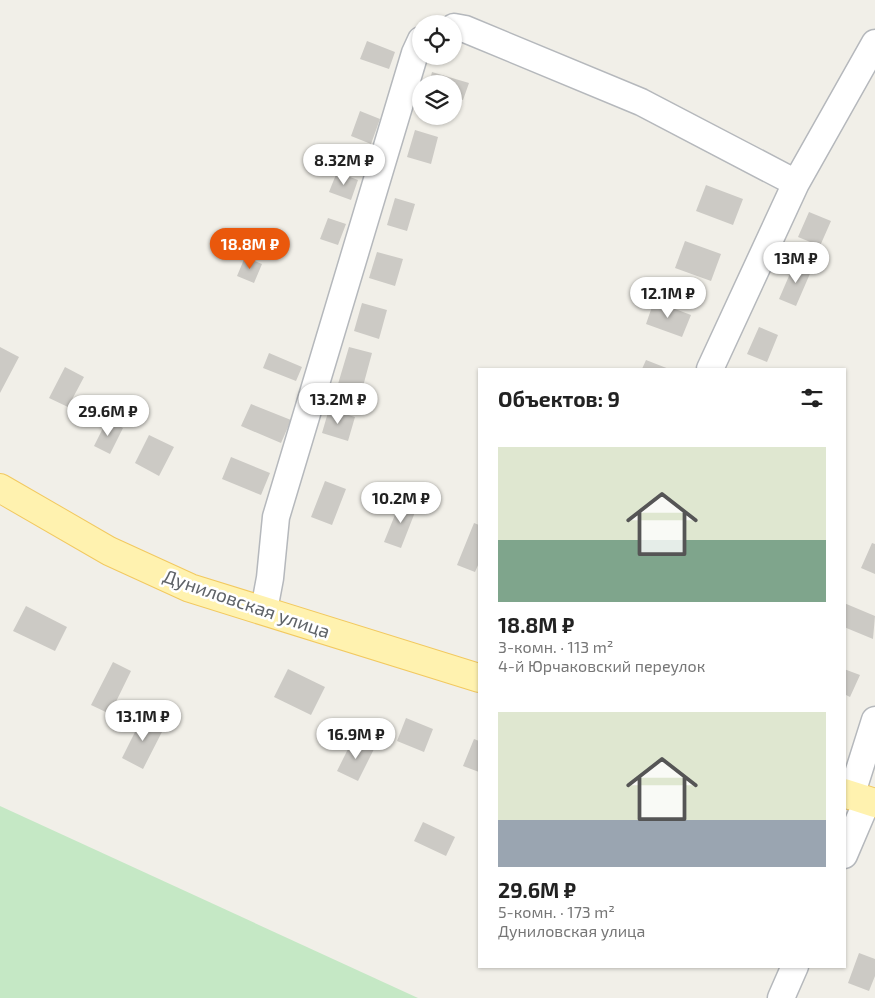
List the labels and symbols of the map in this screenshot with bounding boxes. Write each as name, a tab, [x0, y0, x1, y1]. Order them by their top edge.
pin: 8.32M ₽	[298, 144, 390, 186]
pin: 18.8M ₽	[204, 228, 296, 270]
pin: 13M ₽	[761, 242, 831, 284]
pin: 12.1M ₽	[622, 276, 714, 319]
pin: 13.2M ₽	[292, 382, 384, 425]
pin: 29.6M ₽	[62, 394, 154, 437]
pin: 10.2M ₽	[355, 482, 447, 524]
street label: Дуниловская улица	[160, 564, 333, 643]
pin: 13.1M ₽	[97, 700, 189, 742]
pin: 16.9M ₽	[310, 718, 402, 760]

